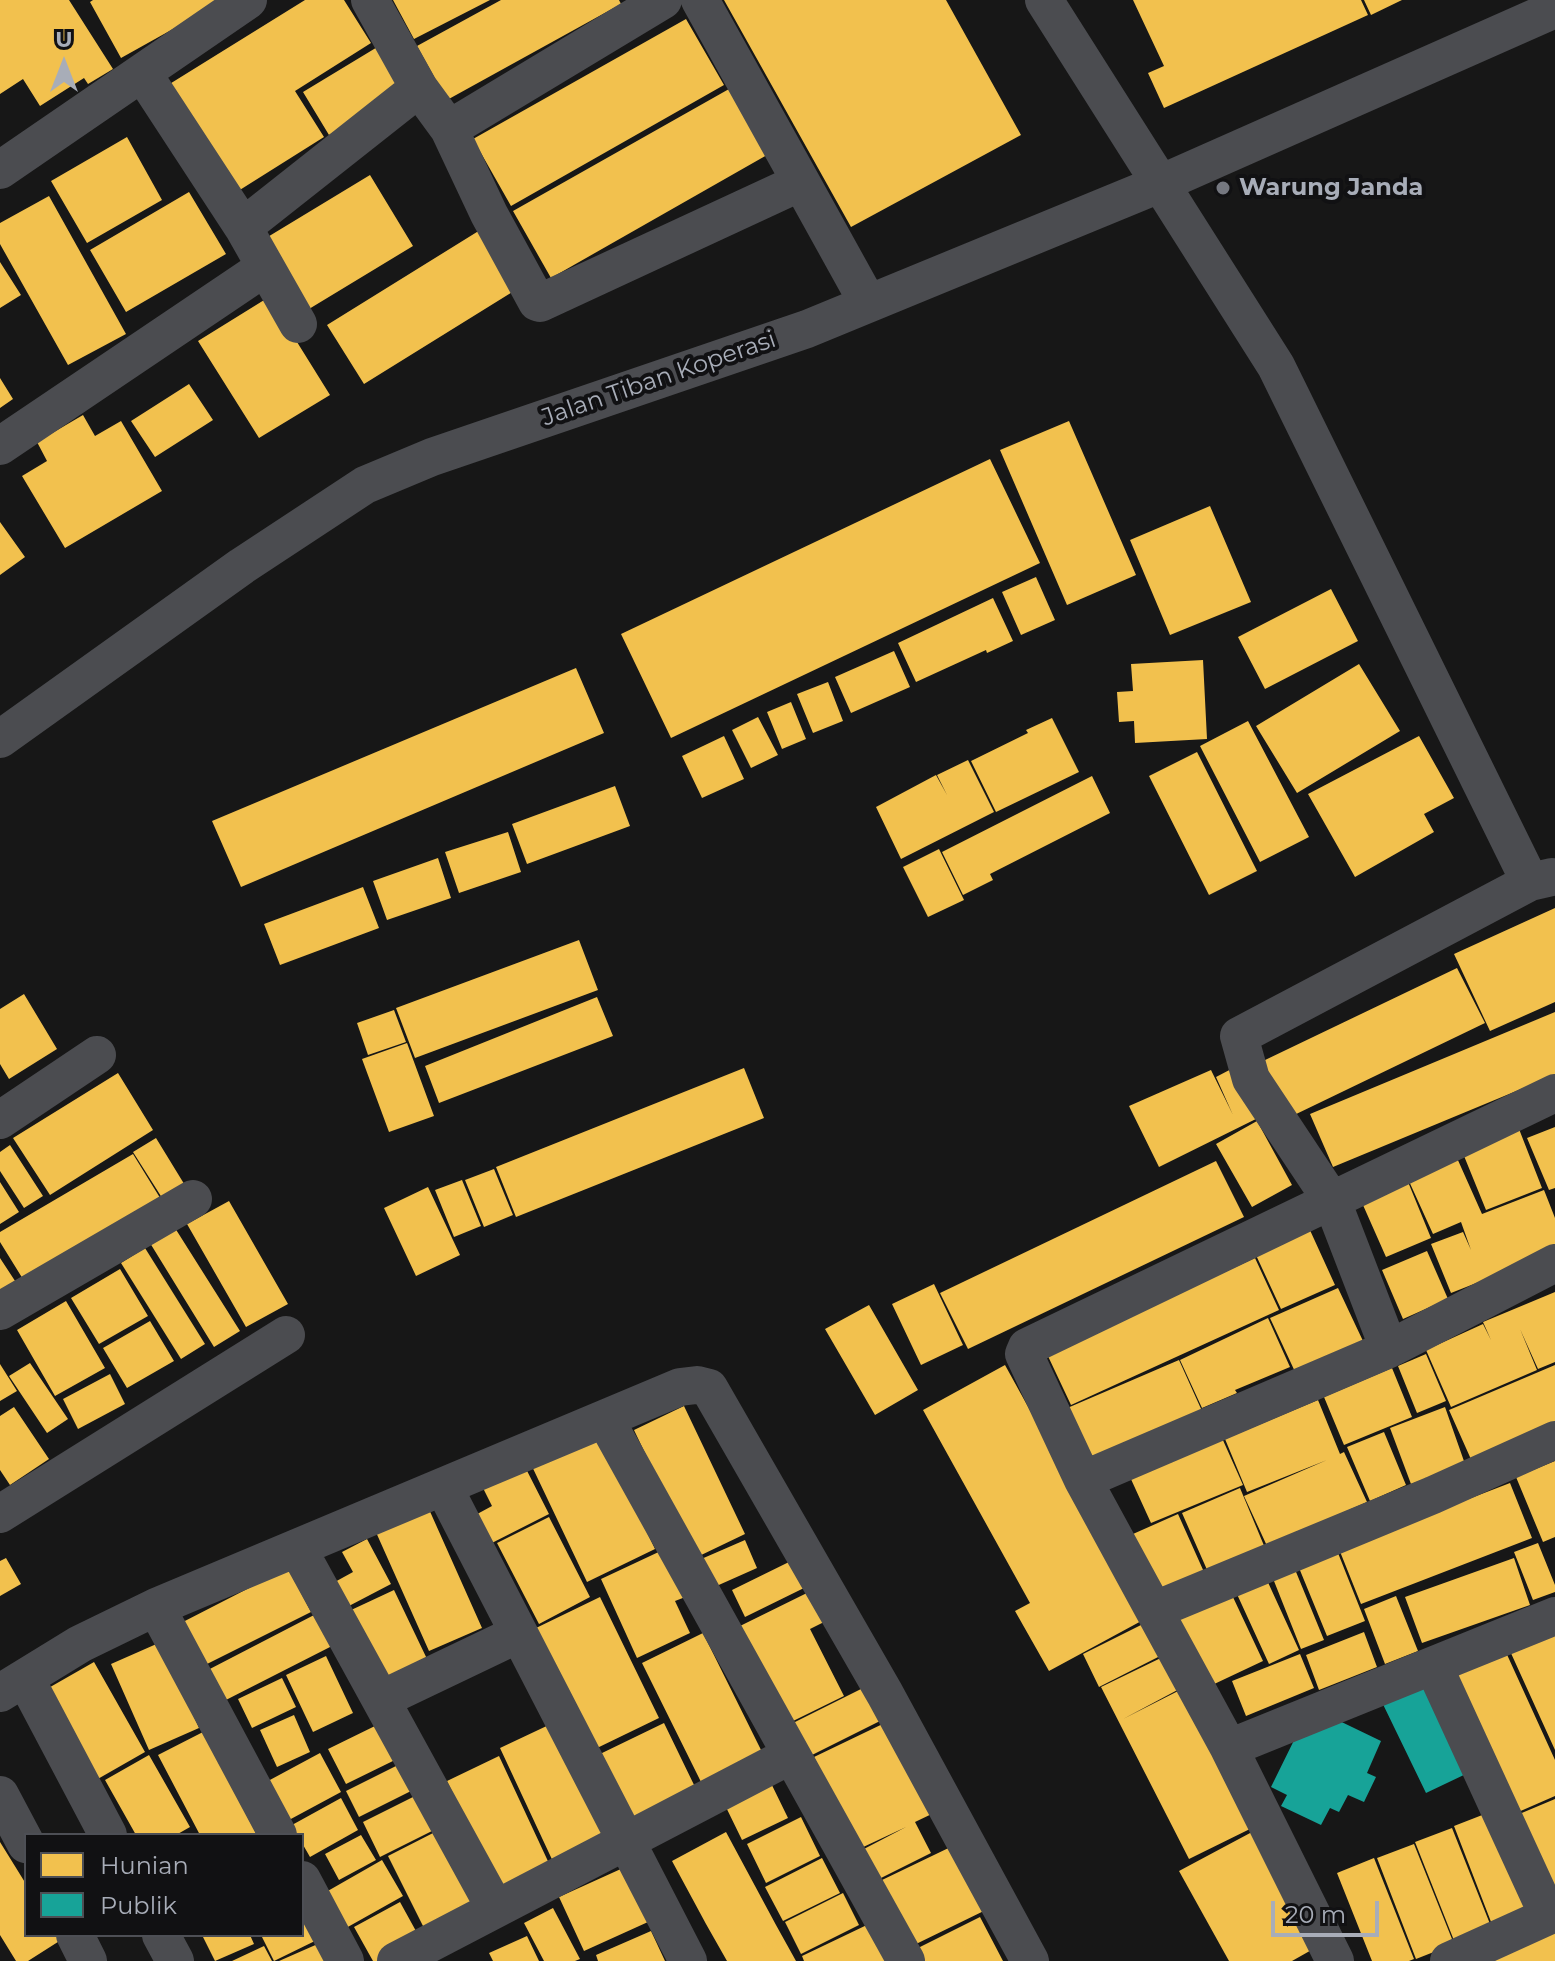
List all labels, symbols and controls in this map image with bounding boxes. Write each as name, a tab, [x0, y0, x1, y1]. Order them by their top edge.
north arrow	[24, 24, 104, 104]
text: U	[55, 26, 73, 53]
place label: Warung Janda	[1239, 174, 1423, 202]
marker: Warung Janda	[1214, 179, 1232, 197]
street label: Jalan Tiban Koperasi	[538, 325, 780, 433]
legend	[24, 1833, 304, 1937]
text: Hunian	[100, 1851, 189, 1880]
scale bar	[1275, 1885, 1383, 1935]
text: Publik	[100, 1891, 177, 1920]
text: 20 m	[1285, 1900, 1346, 1929]

